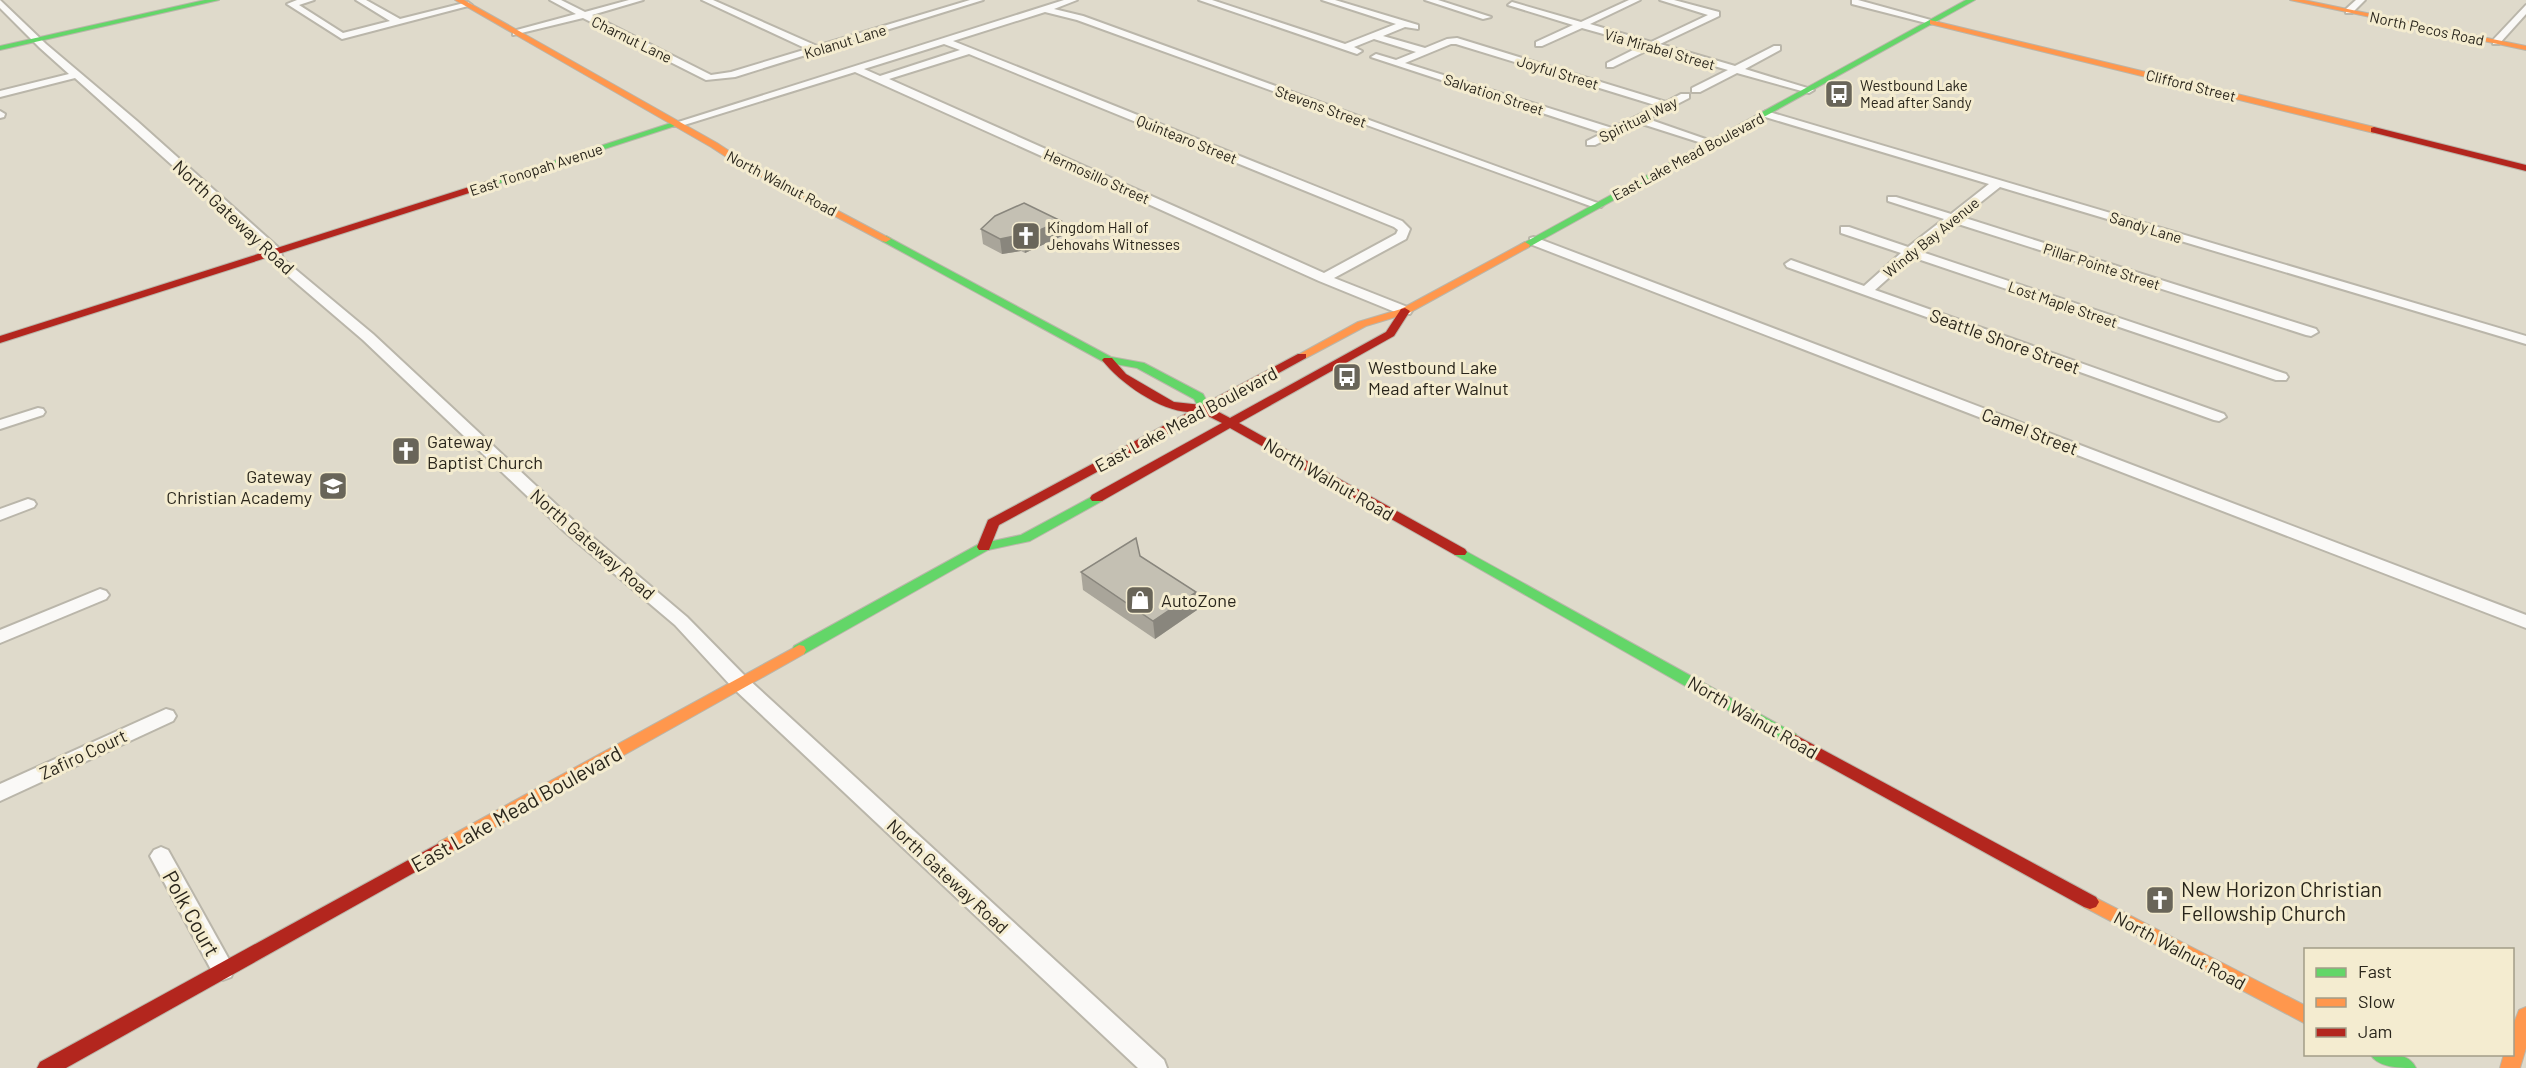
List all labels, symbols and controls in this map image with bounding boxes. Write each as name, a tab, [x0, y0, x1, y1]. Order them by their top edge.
street label: North Pecos Road	[2368, 7, 2486, 49]
street label: Charnut Lane	[589, 12, 675, 66]
street label: Kolanut Lane	[802, 20, 888, 62]
street label: Via Mirabel Street	[1603, 25, 1717, 73]
street label: Joyful Street	[1515, 51, 1601, 93]
street label: Clifford Street	[2144, 65, 2238, 105]
street label: Salvation Street	[1442, 69, 1546, 119]
place label: Westbound Lake Mead after Sandy	[1860, 76, 1972, 111]
bus stop icon: Westbound Lake Mead after Sandy	[1823, 78, 1855, 110]
street label: Stevens Street	[1273, 81, 1369, 131]
street label: Spiritual Way	[1596, 92, 1680, 146]
street label: East Lake Mead Boulevard	[1609, 108, 1767, 204]
street label: Quintearo Street	[1134, 111, 1240, 167]
street label: East Tonopah Avenue	[467, 139, 605, 199]
street label: Hermosillo Street	[1041, 145, 1153, 207]
street label: North Walnut Road	[724, 146, 840, 220]
street label: North Gateway Road	[169, 155, 299, 279]
street label: Windy Bay Avenue	[1880, 193, 1982, 281]
street label: Sandy Lane	[2108, 207, 2184, 247]
place label: Kingdom Hall of Jehovahs Witnesses	[1047, 218, 1180, 253]
church icon: Kingdom Hall of Jehovahs Witnesses	[1010, 220, 1042, 252]
street label: Pillar Pointe Street	[2041, 239, 2163, 293]
street label: Lost Maple Street	[2006, 277, 2120, 331]
street label: Seattle Shore Street	[1927, 304, 2083, 378]
place label: Westbound Lake Mead after Walnut	[1368, 356, 1509, 399]
bus stop icon: Westbound Lake Mead after Walnut	[1331, 361, 1363, 393]
street label: East Lake Mead Boulevard	[1091, 362, 1281, 476]
street label: Camel Street	[1979, 403, 2081, 459]
place label: Gateway Baptist Church	[427, 430, 543, 473]
street label: North Walnut Road	[1260, 433, 1398, 525]
church icon: Gateway Baptist Church	[390, 435, 422, 467]
place label: Gateway Christian Academy	[166, 465, 312, 508]
school or university icon: Gateway Christian Academy	[317, 470, 349, 502]
street label: North Gateway Road	[526, 484, 660, 604]
shop icon: AutoZone	[1124, 584, 1156, 616]
place label: AutoZone	[1161, 589, 1237, 611]
street label: North Walnut Road	[1684, 671, 1822, 763]
street label: Zafiro Court	[36, 724, 130, 784]
street label: East Lake Mead Boulevard	[406, 740, 626, 876]
street label: North Gateway Road	[883, 814, 1013, 938]
street label: Polk Court	[158, 866, 226, 960]
place label: New Horizon Christian Fellowship Church	[2181, 876, 2382, 925]
church icon: New Horizon Christian Fellowship Church	[2144, 884, 2176, 916]
street label: North Walnut Road	[2110, 906, 2250, 994]
legend	[2304, 948, 2514, 1056]
text: Fast	[2358, 960, 2392, 982]
text: Slow	[2358, 990, 2395, 1012]
text: Jam	[2358, 1020, 2392, 1042]

